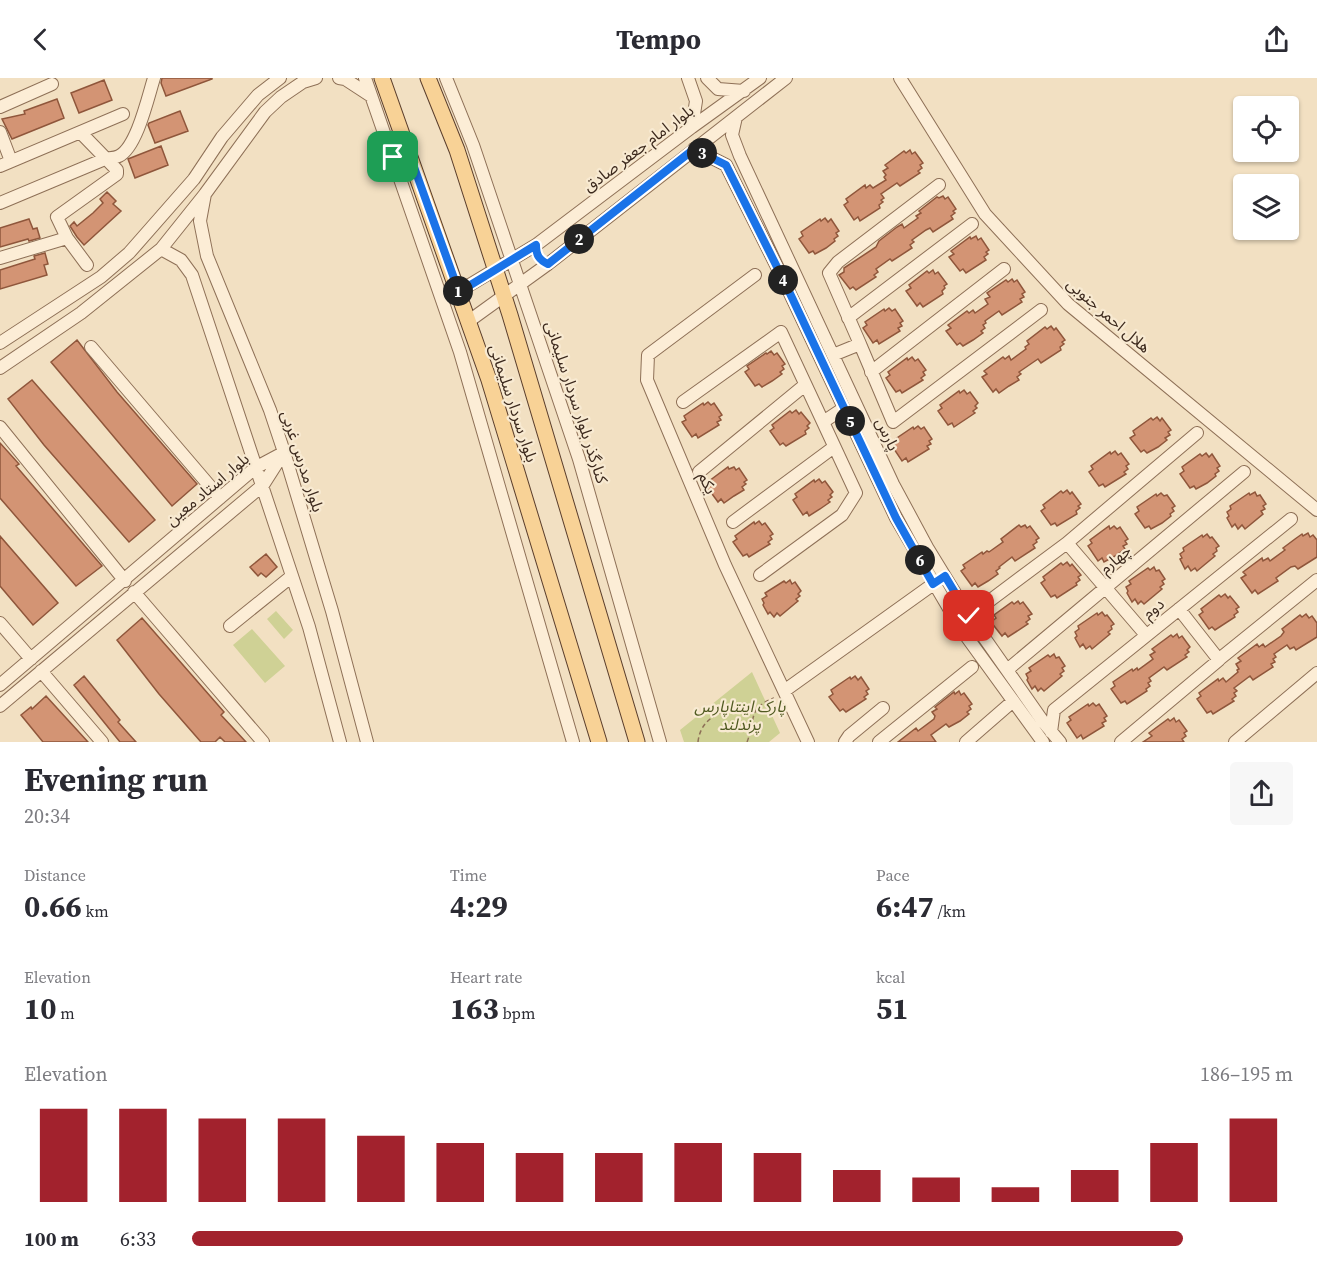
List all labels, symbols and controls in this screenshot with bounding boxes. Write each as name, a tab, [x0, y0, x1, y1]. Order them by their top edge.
text: Tempo	[616, 21, 701, 58]
icon: back	[24, 23, 57, 56]
icon: share	[1260, 23, 1293, 56]
map controls	[1233, 96, 1299, 240]
button: locate	[1233, 96, 1299, 162]
street label: بلوار امام جعفر صادق	[578, 99, 699, 198]
pin	[367, 131, 418, 182]
pin: 3	[687, 138, 717, 168]
icon: arrive	[376, 140, 409, 173]
text: 3	[698, 142, 706, 164]
button: layers	[1233, 174, 1299, 240]
pin: 2	[564, 224, 594, 254]
text: 2	[575, 228, 583, 250]
pin: 4	[768, 265, 798, 295]
text: 4	[779, 269, 787, 291]
street label: هلال احمر جنوبی	[1062, 272, 1156, 358]
pin: 1	[443, 276, 473, 306]
text: 1	[454, 280, 462, 302]
street label: کنارگذر بلوار سردار سلیمانی	[540, 318, 614, 486]
street label: بلوار سردار سلیمانی	[485, 341, 543, 465]
pin: 5	[835, 406, 865, 436]
street label: بلوار مدرس غربی	[276, 407, 330, 515]
text: 5	[846, 410, 854, 432]
street label: پارس	[871, 414, 905, 454]
street label: بلوار استاد معین	[161, 448, 253, 530]
street label: یکم	[692, 469, 722, 498]
street label: چهارم	[1094, 539, 1137, 580]
pin: 6	[905, 545, 935, 575]
text: 6	[916, 549, 924, 571]
pin	[943, 590, 994, 641]
street label: دوم	[1137, 592, 1170, 625]
icon: check	[952, 599, 985, 632]
park label: پارک اینتاپارس پرندلند	[694, 695, 786, 735]
text: Evening run	[24, 757, 208, 802]
button: share	[1230, 762, 1293, 825]
text: 20:34	[24, 802, 70, 830]
text: Distance	[24, 864, 86, 886]
text: Time	[450, 864, 487, 886]
text: Pace	[876, 864, 910, 886]
text: 0.66	[24, 886, 82, 927]
text: 4:29	[450, 886, 508, 927]
text: 6:47	[876, 886, 934, 927]
text: km	[82, 900, 109, 922]
text: /km	[934, 900, 966, 922]
text: Elevation	[24, 966, 91, 988]
text: Heart rate	[450, 966, 522, 988]
text: kcal	[876, 966, 905, 988]
text: 10	[24, 988, 57, 1029]
text: 163	[450, 988, 499, 1029]
text: 51	[876, 988, 909, 1029]
text: m	[57, 1002, 75, 1024]
text: bpm	[499, 1002, 535, 1024]
text: Elevation	[24, 1060, 108, 1088]
text: 186–195 m	[1200, 1060, 1293, 1088]
text: 100 m	[24, 1225, 79, 1253]
text: 6:33	[120, 1225, 156, 1253]

